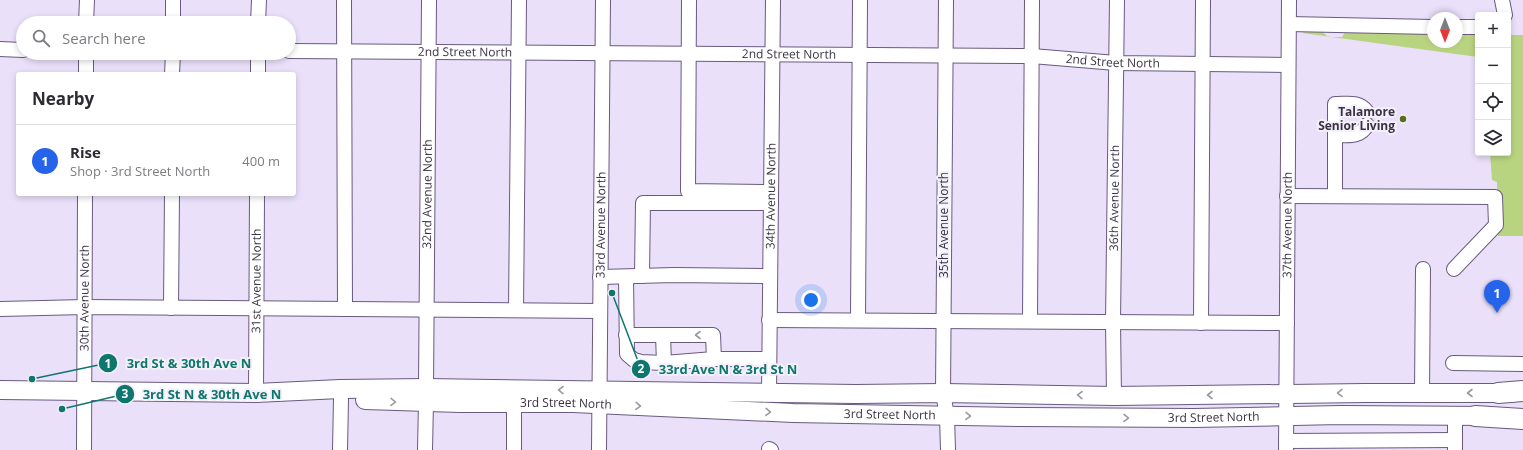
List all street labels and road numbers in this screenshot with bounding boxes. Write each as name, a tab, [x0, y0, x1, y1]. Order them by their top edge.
street label: 2nd Street North	[418, 43, 512, 61]
street label: 2nd Street North	[742, 45, 836, 63]
street label: 2nd Street North	[1065, 50, 1160, 72]
street label: 32nd Avenue North	[418, 139, 436, 249]
street label: 34th Avenue North	[761, 143, 780, 249]
street label: 36th Avenue North	[1105, 145, 1123, 251]
street label: 33rd Avenue North	[592, 171, 609, 279]
street label: 35th Avenue North	[935, 172, 952, 278]
street label: 37th Avenue North	[1278, 172, 1296, 278]
street label: 31st Avenue North	[247, 229, 265, 333]
street label: 30th Avenue North	[75, 245, 93, 351]
street label: 3rd Street North	[520, 394, 612, 413]
street label: 3rd Street North	[844, 405, 936, 423]
street label: 3rd Street North	[1168, 408, 1260, 426]

